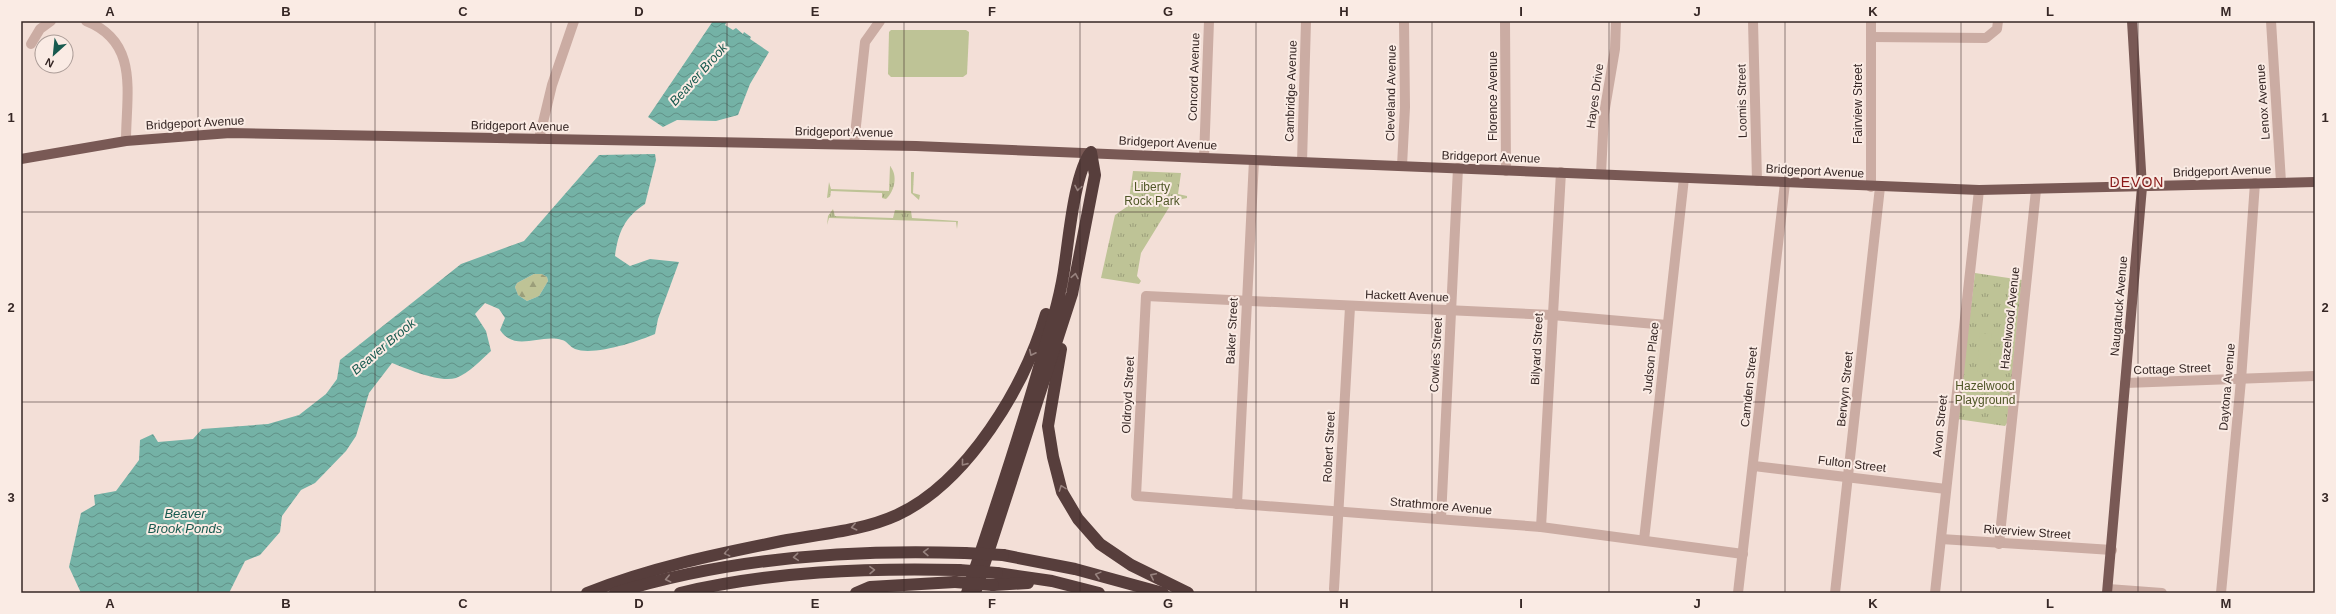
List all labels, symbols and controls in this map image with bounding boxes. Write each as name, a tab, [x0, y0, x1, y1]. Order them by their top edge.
text: A	[105, 4, 115, 19]
text: B	[281, 4, 291, 19]
text: C	[458, 4, 468, 19]
text: D	[634, 4, 644, 19]
text: E	[811, 4, 820, 19]
text: F	[988, 4, 996, 19]
text: G	[1163, 4, 1173, 19]
text: H	[1339, 4, 1349, 19]
text: I	[1519, 4, 1523, 19]
text: J	[1693, 4, 1701, 19]
text: K	[1868, 4, 1878, 19]
text: L	[2046, 4, 2054, 19]
text: M	[2221, 4, 2231, 19]
street label: Concord Avenue	[1185, 32, 1203, 121]
north arrow	[34, 34, 74, 74]
water label: Beaver Brook	[666, 39, 731, 109]
street label: Cambridge Avenue	[1282, 40, 1300, 142]
street label: Cleveland Avenue	[1383, 44, 1399, 141]
street label: Florence Avenue	[1486, 51, 1500, 141]
text: N	[43, 56, 56, 70]
street label: Hayes Drive	[1584, 62, 1607, 129]
street label: Loomis Street	[1734, 63, 1750, 138]
street label: Fairview Street	[1851, 63, 1865, 144]
street label: Lenox Avenue	[2253, 63, 2273, 140]
text: 1	[7, 110, 15, 125]
text: 1	[2321, 110, 2329, 125]
street label: Bridgeport Avenue	[145, 113, 245, 133]
street label: Bridgeport Avenue	[471, 118, 570, 134]
street label: Bridgeport Avenue	[795, 124, 894, 140]
street label: Bridgeport Avenue	[1118, 133, 1218, 153]
street label: Bridgeport Avenue	[1442, 148, 1541, 166]
street label: Bridgeport Avenue	[1765, 161, 1865, 181]
street label: Bridgeport Avenue	[2173, 162, 2272, 180]
district label: DEVON	[2110, 174, 2164, 190]
park label: Liberty Rock Park	[1124, 180, 1181, 208]
one-way arrow	[1075, 185, 1083, 191]
street label: Naugatuck Avenue	[2108, 255, 2130, 357]
street label: Hazelwood Avenue	[1998, 266, 2022, 370]
one-way arrow	[1071, 273, 1079, 279]
street label: Hackett Avenue	[1365, 288, 1449, 304]
street label: Baker Street	[1223, 297, 1241, 365]
text: 2	[7, 300, 15, 315]
text: 2	[2321, 300, 2329, 315]
street label: Bilyard Street	[1528, 312, 1546, 385]
water label: Beaver Brook	[348, 314, 419, 377]
street label: Cowles Street	[1427, 317, 1445, 393]
street label: Judson Place	[1640, 321, 1662, 395]
street label: Daytona Avenue	[2216, 342, 2238, 431]
street label: Camden Street	[1738, 345, 1760, 428]
one-way arrow	[1029, 349, 1037, 356]
street label: Berwyn Street	[1834, 350, 1856, 427]
street label: Oldroyd Street	[1119, 355, 1137, 434]
street label: Cottage Street	[2133, 361, 2212, 377]
park label: Hazelwood Playground	[1955, 379, 2015, 407]
street label: Avon Street	[1930, 394, 1950, 458]
street label: Robert Street	[1320, 410, 1338, 483]
street label: Fulton Street	[1817, 453, 1888, 475]
one-way arrow	[962, 459, 969, 466]
one-way arrow	[1058, 485, 1067, 492]
text: 3	[7, 490, 15, 505]
text: 3	[2321, 490, 2329, 505]
street label: Strathmore Avenue	[1389, 495, 1493, 517]
water label: Beaver Brook Ponds	[148, 506, 223, 536]
street label: Riverview Street	[1983, 522, 2072, 542]
one-way arrow	[851, 523, 857, 531]
one-way arrow	[723, 548, 730, 556]
one-way arrow	[923, 548, 929, 556]
one-way arrow	[793, 552, 799, 561]
one-way arrow	[869, 566, 875, 574]
one-way arrow	[1095, 572, 1101, 580]
one-way arrow	[1150, 573, 1157, 581]
one-way arrow	[665, 574, 671, 582]
text: A	[105, 596, 115, 611]
text: B	[281, 596, 291, 611]
text: C	[458, 596, 468, 611]
text: D	[634, 596, 644, 611]
text: E	[811, 596, 820, 611]
text: F	[988, 596, 996, 611]
text: G	[1163, 596, 1173, 611]
text: H	[1339, 596, 1349, 611]
text: I	[1519, 596, 1523, 611]
text: J	[1693, 596, 1701, 611]
text: K	[1868, 596, 1878, 611]
text: L	[2046, 596, 2054, 611]
text: M	[2221, 596, 2231, 611]

